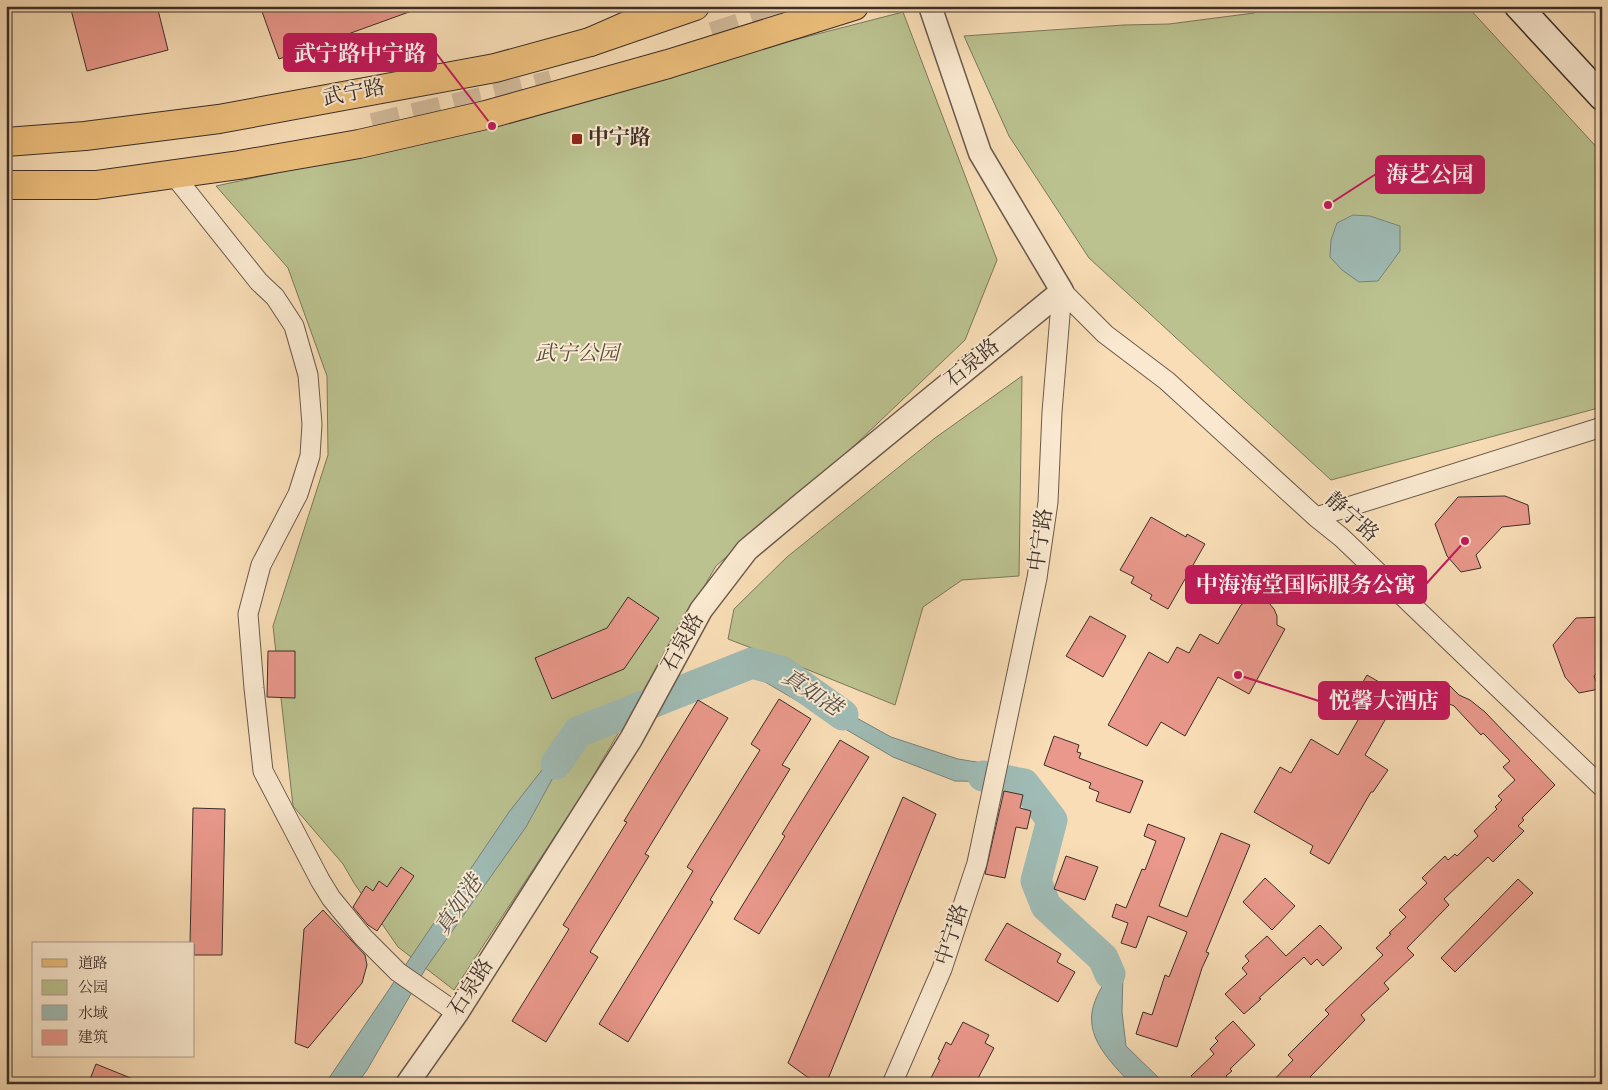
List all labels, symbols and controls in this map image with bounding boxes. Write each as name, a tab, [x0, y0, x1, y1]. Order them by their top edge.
callout: 武宁路中宁路	[284, 34, 436, 71]
text: 武宁路中宁路	[294, 40, 426, 72]
street label: 武宁路	[320, 73, 388, 115]
place label: 中宁路	[588, 124, 651, 154]
marker: 中宁路	[570, 132, 584, 146]
callout: 海艺公园	[1376, 156, 1484, 193]
text: 海艺公园	[1386, 161, 1474, 193]
street label: 石泉路	[939, 333, 1007, 395]
park label: 武宁公园	[535, 340, 622, 370]
street label: 静宁路	[1318, 486, 1384, 550]
street label: 中宁路	[1023, 507, 1061, 573]
callout: 中海海堂国际服务公寓	[1186, 566, 1426, 603]
text: 中海海堂国际服务公寓	[1196, 571, 1416, 603]
street label: 石泉路	[656, 608, 712, 678]
water label: 真如港	[775, 663, 850, 727]
callout: 悦馨大酒店	[1319, 682, 1449, 719]
text: 悦馨大酒店	[1329, 687, 1439, 719]
water label: 真如港	[428, 867, 493, 942]
street label: 中宁路	[929, 900, 977, 970]
legend	[32, 942, 195, 1058]
street label: 石泉路	[442, 953, 502, 1023]
text: 道路	[78, 954, 108, 975]
text: 公园	[78, 978, 108, 999]
text: 水域	[78, 1004, 108, 1025]
text: 建筑	[78, 1028, 108, 1049]

